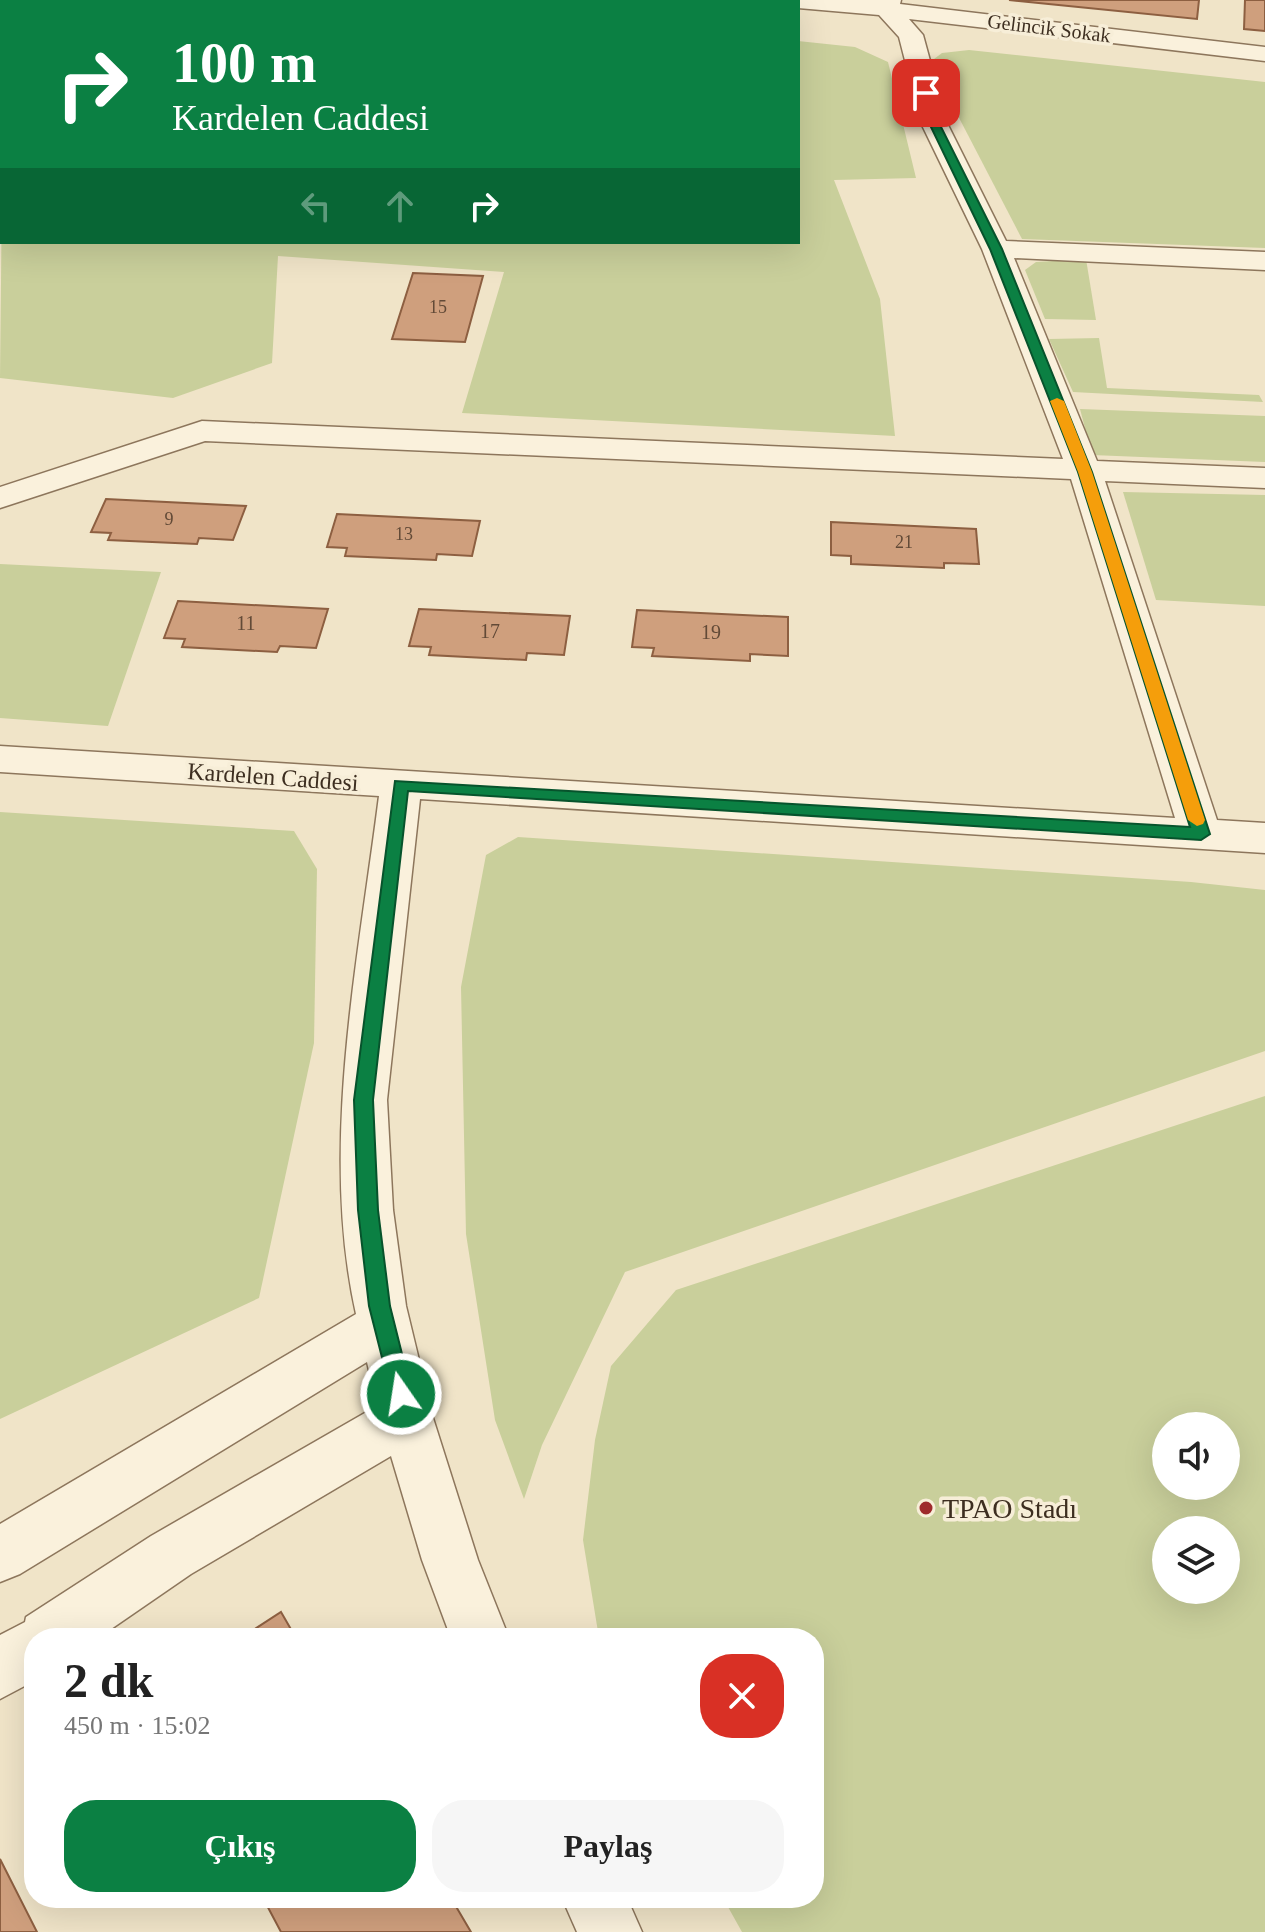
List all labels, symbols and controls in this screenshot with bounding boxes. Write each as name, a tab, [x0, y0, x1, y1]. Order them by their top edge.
street label: Gelincik Sokak	[986, 10, 1112, 46]
icon: right	[40, 32, 144, 136]
text: 100 m	[172, 32, 317, 94]
pin	[892, 59, 960, 127]
icon: arrive	[904, 71, 948, 115]
text: Kardelen Caddesi	[172, 98, 429, 138]
icon: left	[294, 184, 338, 228]
icon: ahead	[378, 184, 422, 228]
icon: right	[462, 184, 506, 228]
house number: 15	[429, 297, 447, 317]
house number: 9	[165, 509, 174, 529]
house number: 13	[395, 524, 413, 544]
house number: 21	[895, 532, 913, 552]
house number: 11	[236, 612, 256, 634]
house number: 17	[480, 620, 500, 642]
house number: 19	[701, 621, 721, 643]
street label: Kardelen Caddesi	[187, 758, 360, 796]
position arrow	[359, 1352, 443, 1436]
map controls	[1152, 1412, 1240, 1604]
button: sound	[1152, 1412, 1240, 1500]
place label: TPAO Stadı	[942, 1493, 1077, 1524]
marker: TPAO Stadı	[917, 1499, 935, 1517]
button: layers	[1152, 1516, 1240, 1604]
text: 2 dk	[64, 1654, 153, 1707]
button: close	[700, 1654, 784, 1738]
text: 450 m · 15:02	[64, 1711, 211, 1740]
button: Çıkış	[64, 1800, 416, 1892]
button: Paylaş	[432, 1800, 784, 1892]

